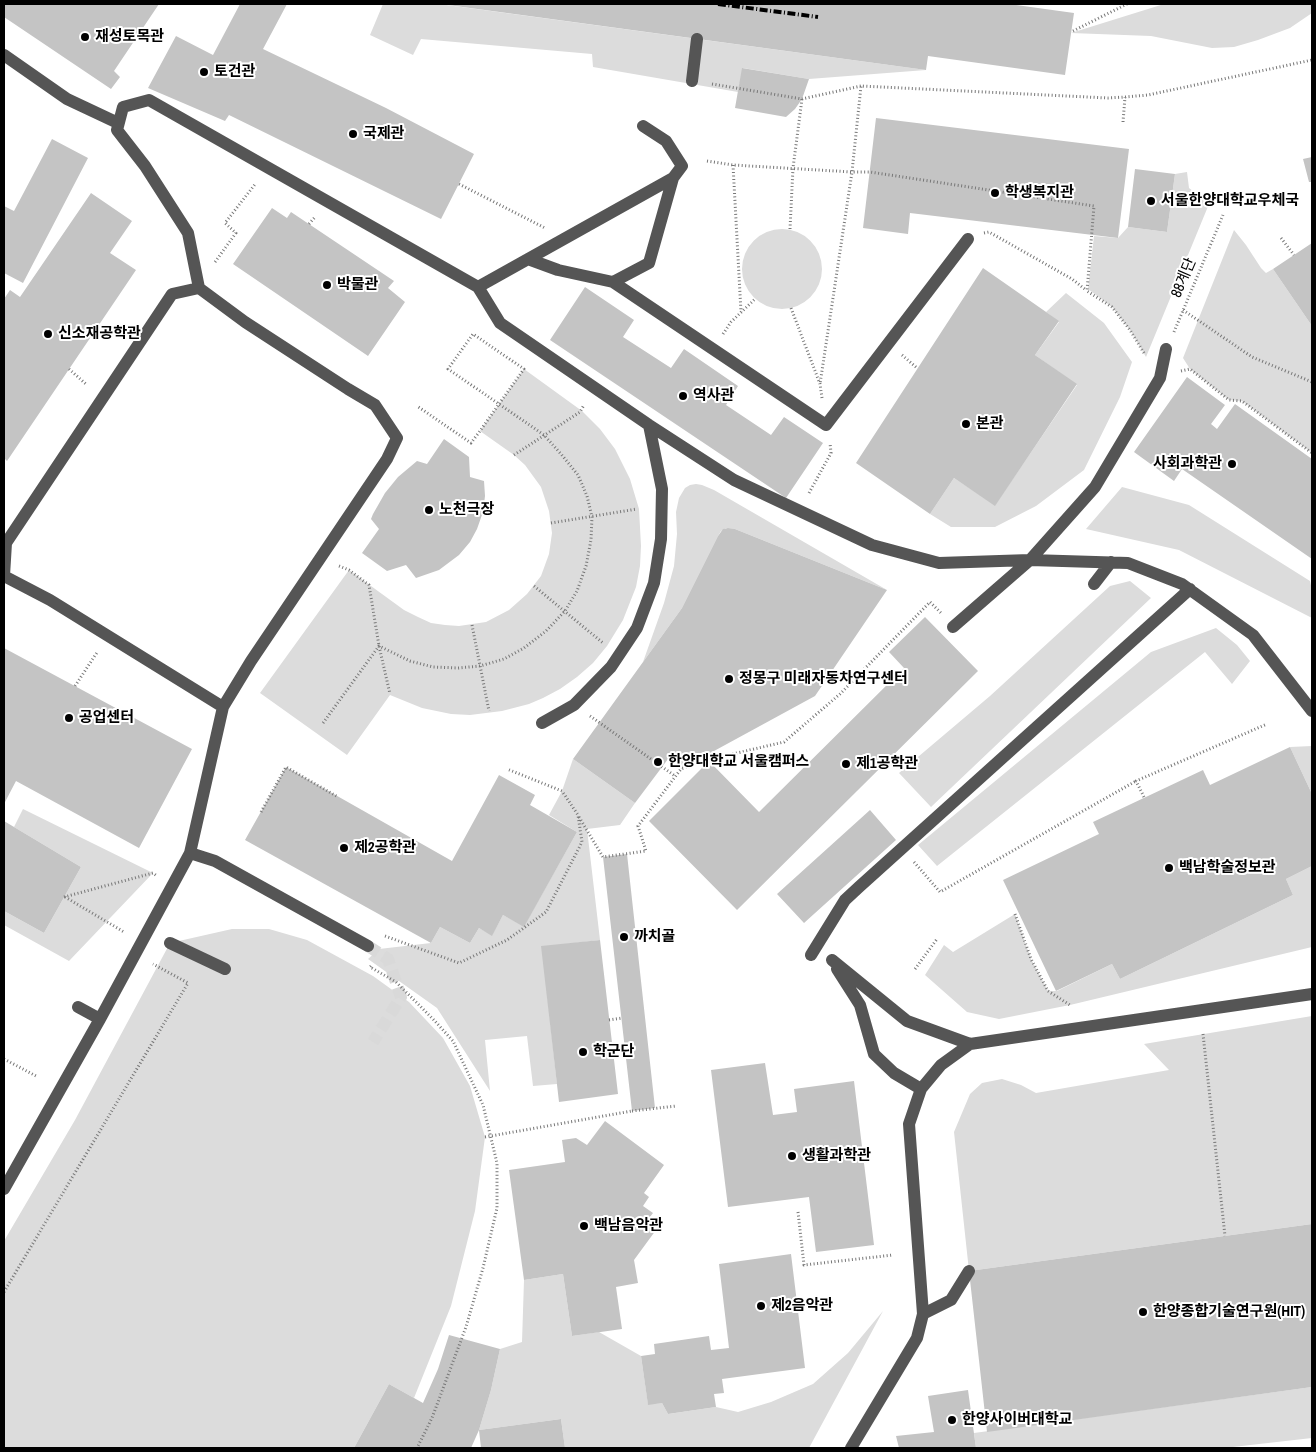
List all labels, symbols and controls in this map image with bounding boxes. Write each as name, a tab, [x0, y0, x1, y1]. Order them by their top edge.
place label: 재성토목관	[95, 28, 164, 46]
marker: 재성토목관	[79, 31, 91, 43]
place label: 토건관	[214, 63, 255, 81]
marker: 토건관	[198, 66, 210, 78]
place label: 국제관	[363, 125, 404, 143]
marker: 국제관	[347, 128, 359, 140]
place label: 학생복지관	[1005, 184, 1074, 202]
marker: 학생복지관	[989, 187, 1001, 199]
place label: 서울한양대학교우체국	[1161, 192, 1299, 210]
marker: 서울한양대학교우체국	[1145, 195, 1157, 207]
street label: 88계단	[1168, 255, 1200, 301]
place label: 박물관	[337, 276, 378, 294]
marker: 박물관	[321, 279, 333, 291]
place label: 신소재공학관	[58, 325, 141, 343]
marker: 신소재공학관	[42, 328, 54, 340]
place label: 역사관	[693, 387, 734, 405]
marker: 역사관	[677, 390, 689, 402]
place label: 본관	[976, 415, 1004, 433]
marker: 본관	[960, 418, 972, 430]
place label: 사회과학관	[1153, 455, 1222, 473]
marker: 사회과학관	[1226, 458, 1238, 470]
place label: 노천극장	[439, 501, 494, 519]
marker: 노천극장	[423, 504, 435, 516]
place label: 정몽구 미래자동차연구센터	[739, 670, 908, 688]
marker: 정몽구 미래자동차연구센터	[723, 673, 735, 685]
place label: 공업센터	[79, 709, 134, 727]
marker: 공업센터	[63, 712, 75, 724]
place label: 한양대학교 서울캠퍼스	[668, 753, 809, 771]
place label: 제1공학관	[856, 755, 918, 773]
marker: 한양대학교 서울캠퍼스	[652, 756, 664, 768]
marker: 제1공학관	[840, 758, 852, 770]
place label: 제2공학관	[354, 839, 416, 857]
marker: 제2공학관	[338, 842, 350, 854]
place label: 백남학술정보관	[1179, 859, 1276, 877]
marker: 백남학술정보관	[1163, 862, 1175, 874]
place label: 까치골	[634, 928, 675, 946]
marker: 까치골	[618, 931, 630, 943]
place label: 학군단	[593, 1043, 634, 1061]
marker: 학군단	[577, 1046, 589, 1058]
place label: 생활과학관	[802, 1147, 871, 1165]
marker: 생활과학관	[786, 1150, 798, 1162]
place label: 백남음악관	[594, 1217, 663, 1235]
marker: 백남음악관	[578, 1220, 590, 1232]
place label: 제2음악관	[771, 1297, 833, 1315]
marker: 제2음악관	[755, 1300, 767, 1312]
place label: 한양종합기술연구원(HIT)	[1153, 1303, 1305, 1321]
marker: 한양종합기술연구원(HIT)	[1137, 1306, 1149, 1318]
place label: 한양사이버대학교	[962, 1411, 1072, 1429]
marker: 한양사이버대학교	[946, 1414, 958, 1426]

